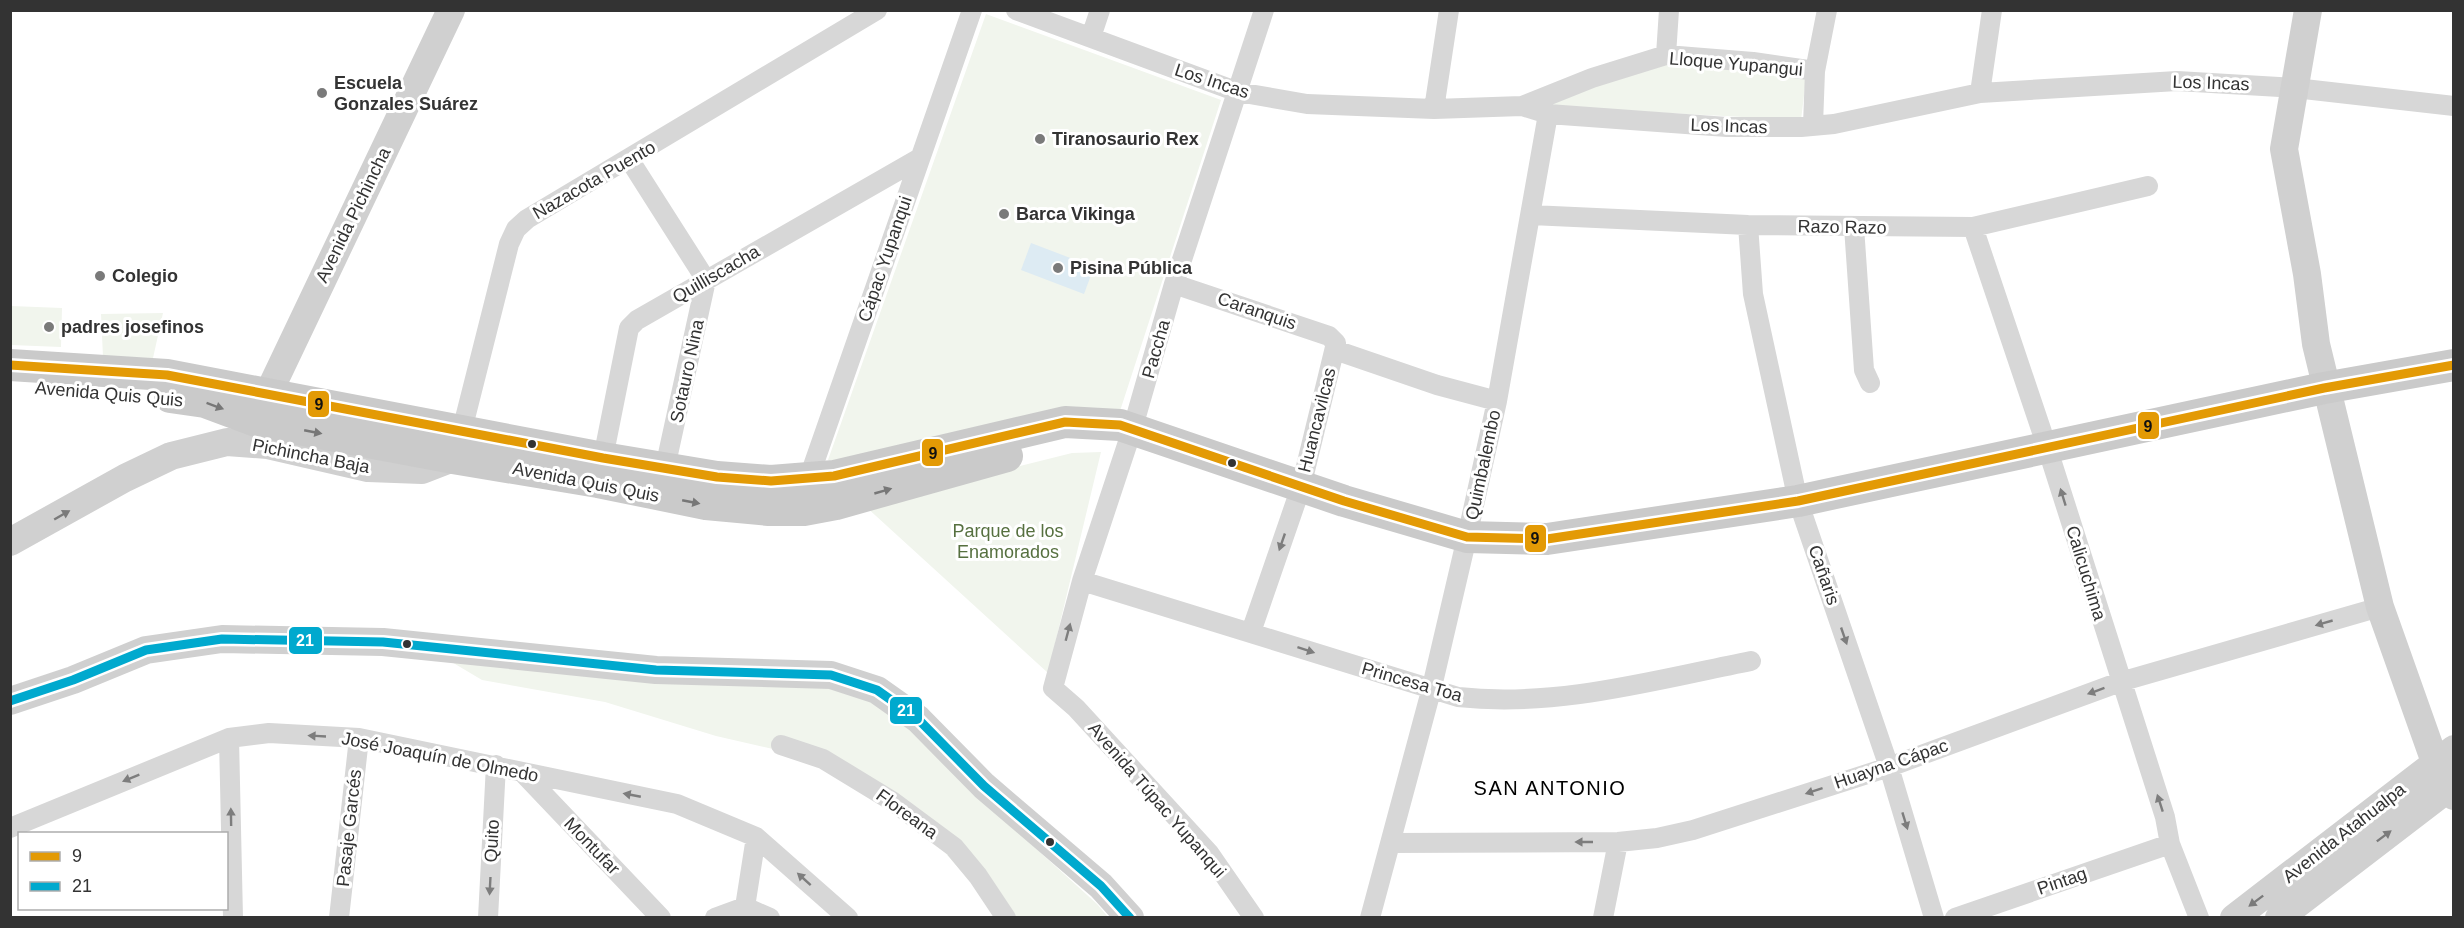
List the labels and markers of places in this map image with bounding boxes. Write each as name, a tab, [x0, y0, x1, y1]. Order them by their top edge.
place label: Escuela Gonzales Suárez	[334, 73, 478, 114]
marker: Escuela Gonzales Suárez	[315, 86, 329, 100]
place label: Tiranosaurio Rex	[1052, 129, 1199, 149]
marker: Tiranosaurio Rex	[1033, 132, 1047, 146]
place label: Barca Vikinga	[1016, 204, 1136, 224]
marker: Barca Vikinga	[997, 207, 1011, 221]
place label: Pisina Pública	[1070, 258, 1193, 278]
marker: Pisina Pública	[1051, 261, 1065, 275]
place label: Colegio	[112, 266, 178, 286]
marker: Colegio	[93, 269, 107, 283]
place label: padres josefinos	[61, 317, 204, 337]
marker: padres josefinos	[42, 320, 56, 334]
unlabelled marker	[526, 438, 538, 450]
unlabelled marker	[1226, 457, 1238, 469]
unlabelled marker	[401, 638, 413, 650]
unlabelled marker	[1044, 836, 1056, 848]

